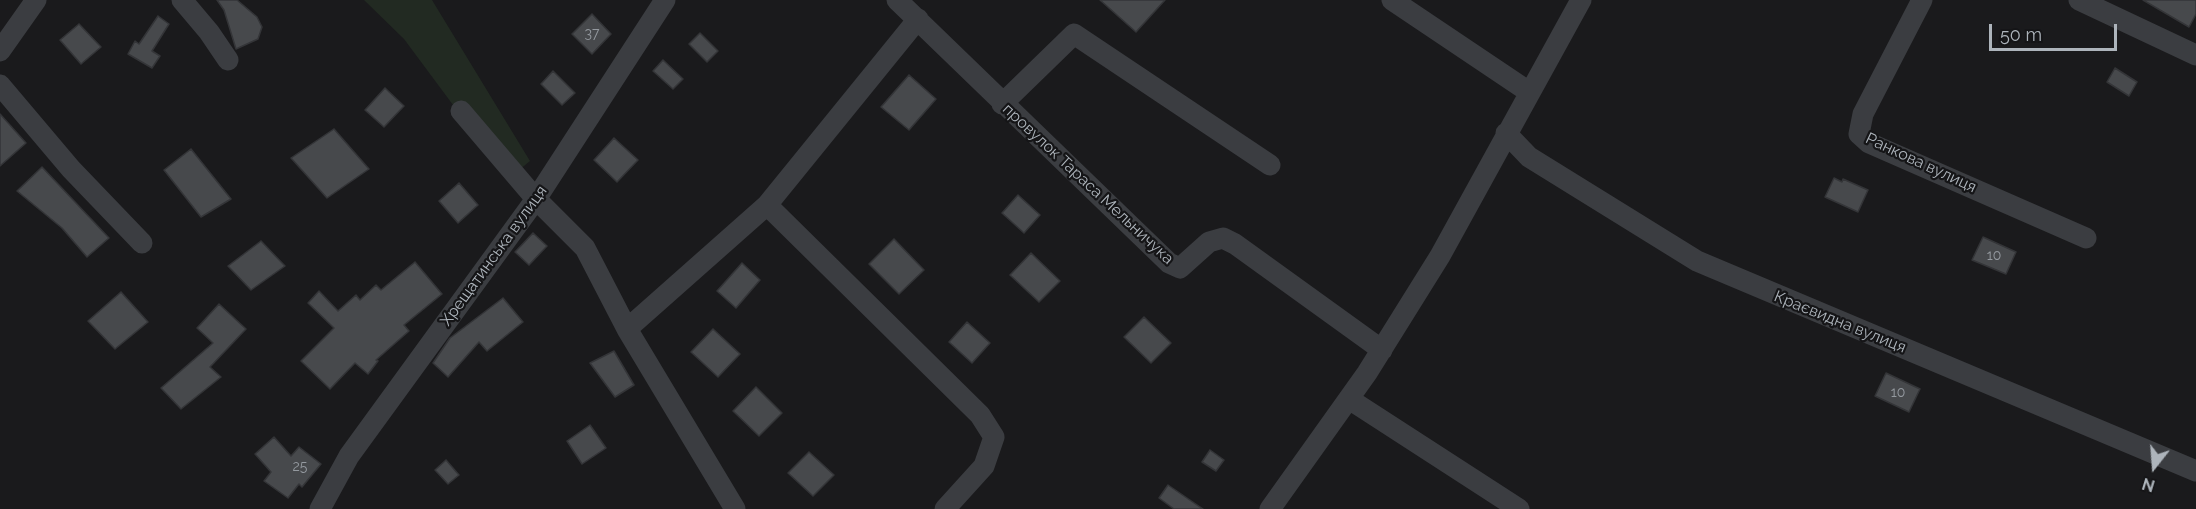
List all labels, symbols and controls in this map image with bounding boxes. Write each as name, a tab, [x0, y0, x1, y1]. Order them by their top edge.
scale bar	[1992, 12, 2120, 50]
text: 50 m	[2000, 24, 2042, 45]
house number: 37	[585, 26, 599, 42]
street label: провулок Тараса Мельничука	[999, 100, 1177, 268]
street label: Ранкова вулиця	[1863, 129, 1979, 197]
street label: Хрещатинська вулиця	[437, 182, 551, 330]
house number: 10	[1987, 248, 2001, 264]
street label: Краєвидна вулиця	[1771, 287, 1909, 357]
house number: 10	[1891, 385, 1905, 401]
north arrow	[2124, 437, 2184, 497]
house number: 25	[293, 459, 307, 475]
text: N	[2140, 474, 2157, 496]

